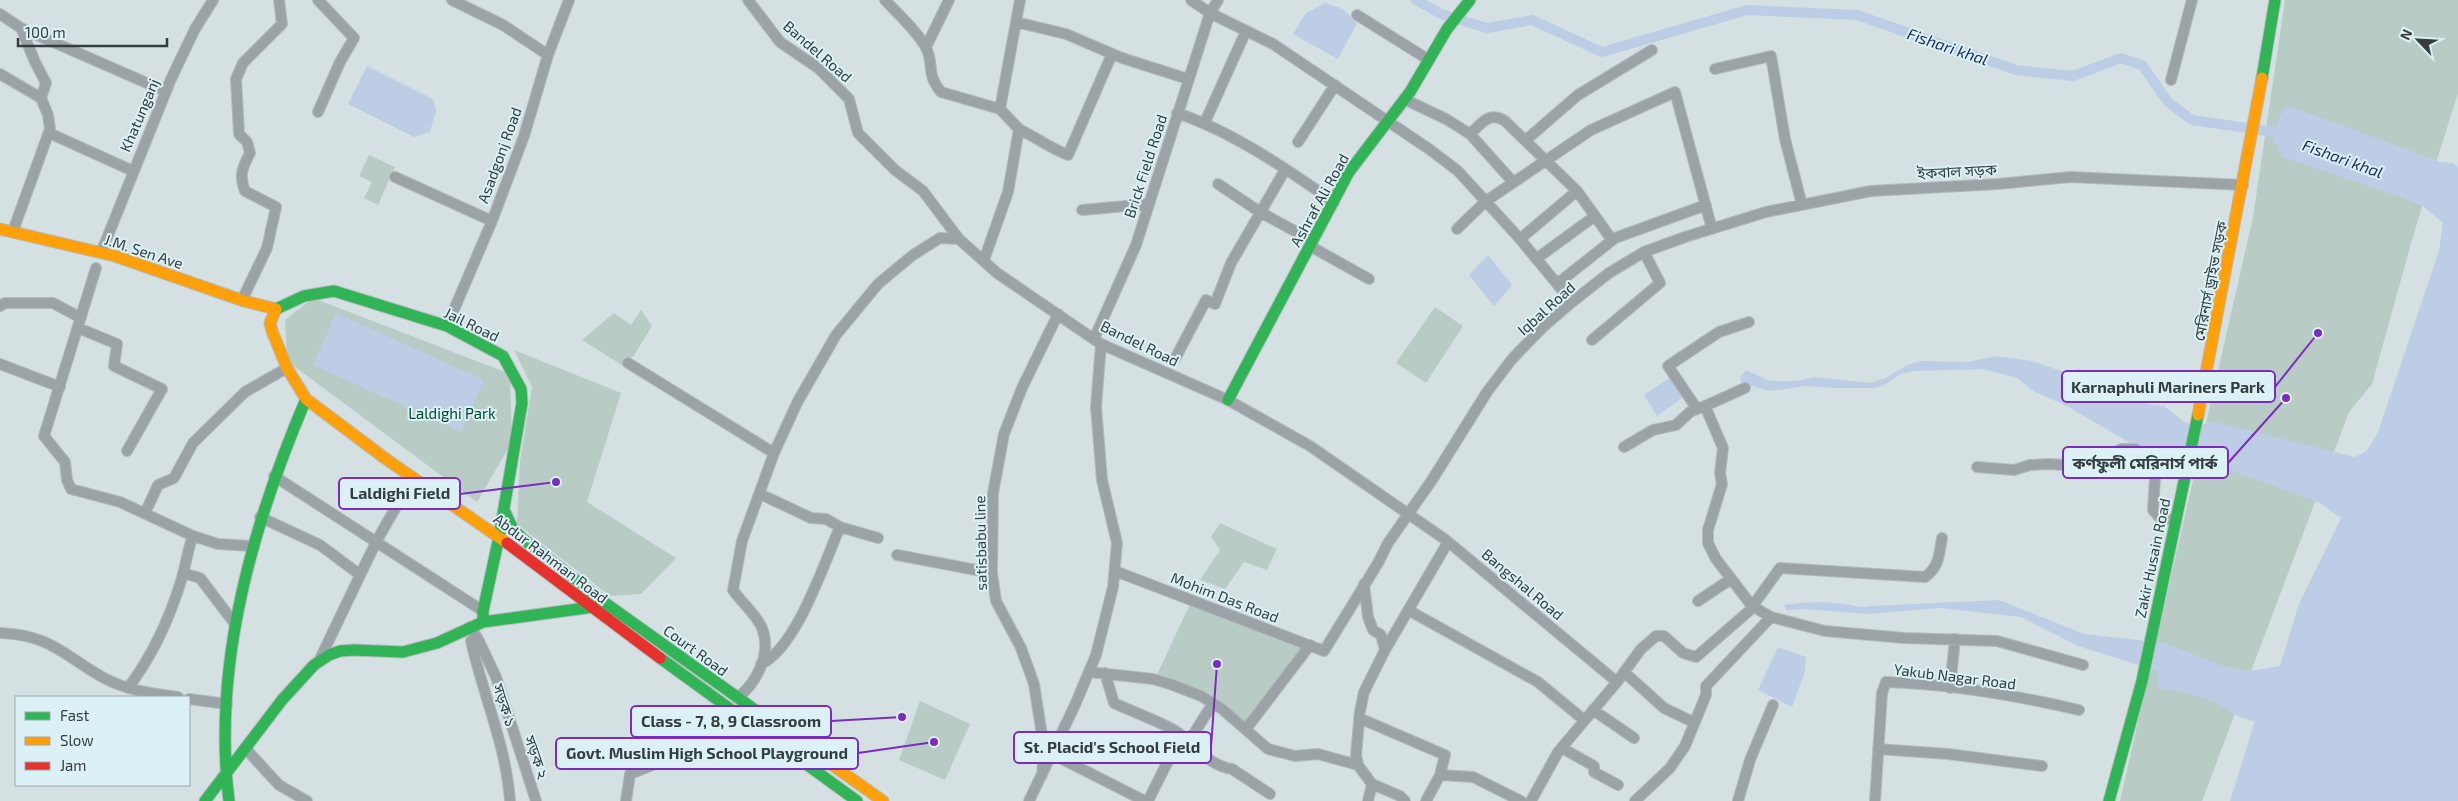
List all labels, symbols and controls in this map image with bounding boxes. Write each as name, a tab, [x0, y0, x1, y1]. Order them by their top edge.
scale bar	[18, 15, 166, 47]
north arrow	[2393, 15, 2443, 65]
street label: Bandel Road	[780, 16, 856, 86]
text: 100 m	[25, 23, 66, 41]
water label: Fishari khal	[1905, 23, 1991, 69]
text: N	[2396, 26, 2416, 42]
street label: Khatunganj	[116, 76, 163, 155]
street label: Asadgonj Road	[473, 104, 526, 206]
street label: Brick Field Road	[1120, 112, 1170, 220]
water label: Fishari khal	[2300, 135, 2386, 181]
street label: Ashraf Ali Road	[1286, 150, 1352, 250]
street label: ইকবাল সড়ক	[1916, 160, 1998, 182]
street label: মেরিনার্স ড্রাইভ সড়ক	[2190, 219, 2231, 343]
street label: J.M. Sen Ave	[102, 230, 186, 272]
street label: Iqbal Road	[1514, 277, 1578, 339]
street label: Jail Road	[442, 303, 502, 345]
street label: Bandel Road	[1098, 316, 1182, 370]
callout: Karnaphuli Mariners Park	[2062, 371, 2275, 402]
text: Karnaphuli Mariners Park	[2071, 377, 2265, 396]
park label: Laldighi Park	[408, 404, 496, 422]
callout: কর্ণফুলী মেরিনার্স পার্ক	[2063, 447, 2228, 478]
text: কর্ণফুলী মেরিনার্স পার্ক	[2072, 453, 2218, 474]
callout: Laldighi Field	[339, 478, 460, 509]
text: Laldighi Field	[350, 483, 450, 502]
street label: satisbabu line	[970, 495, 990, 591]
street label: Zakir Husain Road	[2131, 497, 2173, 619]
street label: Abdur Rahman Road	[490, 509, 612, 607]
street label: Bangshal Road	[1478, 545, 1568, 623]
street label: Mohim Das Road	[1168, 568, 1282, 626]
street label: Court Road	[660, 621, 732, 679]
street label: Yakub Nagar Road	[1893, 660, 2017, 692]
street label: সড়ক ১	[489, 680, 520, 729]
legend	[15, 696, 190, 786]
text: Fast	[60, 706, 90, 724]
callout: Class - 7, 8, 9 Classroom	[631, 706, 831, 737]
text: Class - 7, 8, 9 Classroom	[641, 711, 821, 730]
text: Slow	[60, 731, 94, 749]
street label: সড়ক ২	[521, 732, 553, 781]
callout: St. Placid's School Field	[1014, 732, 1211, 763]
text: St. Placid's School Field	[1024, 737, 1200, 756]
callout: Govt. Muslim High School Playground	[556, 738, 858, 769]
text: Govt. Muslim High School Playground	[566, 743, 848, 763]
text: Jam	[60, 756, 86, 774]

